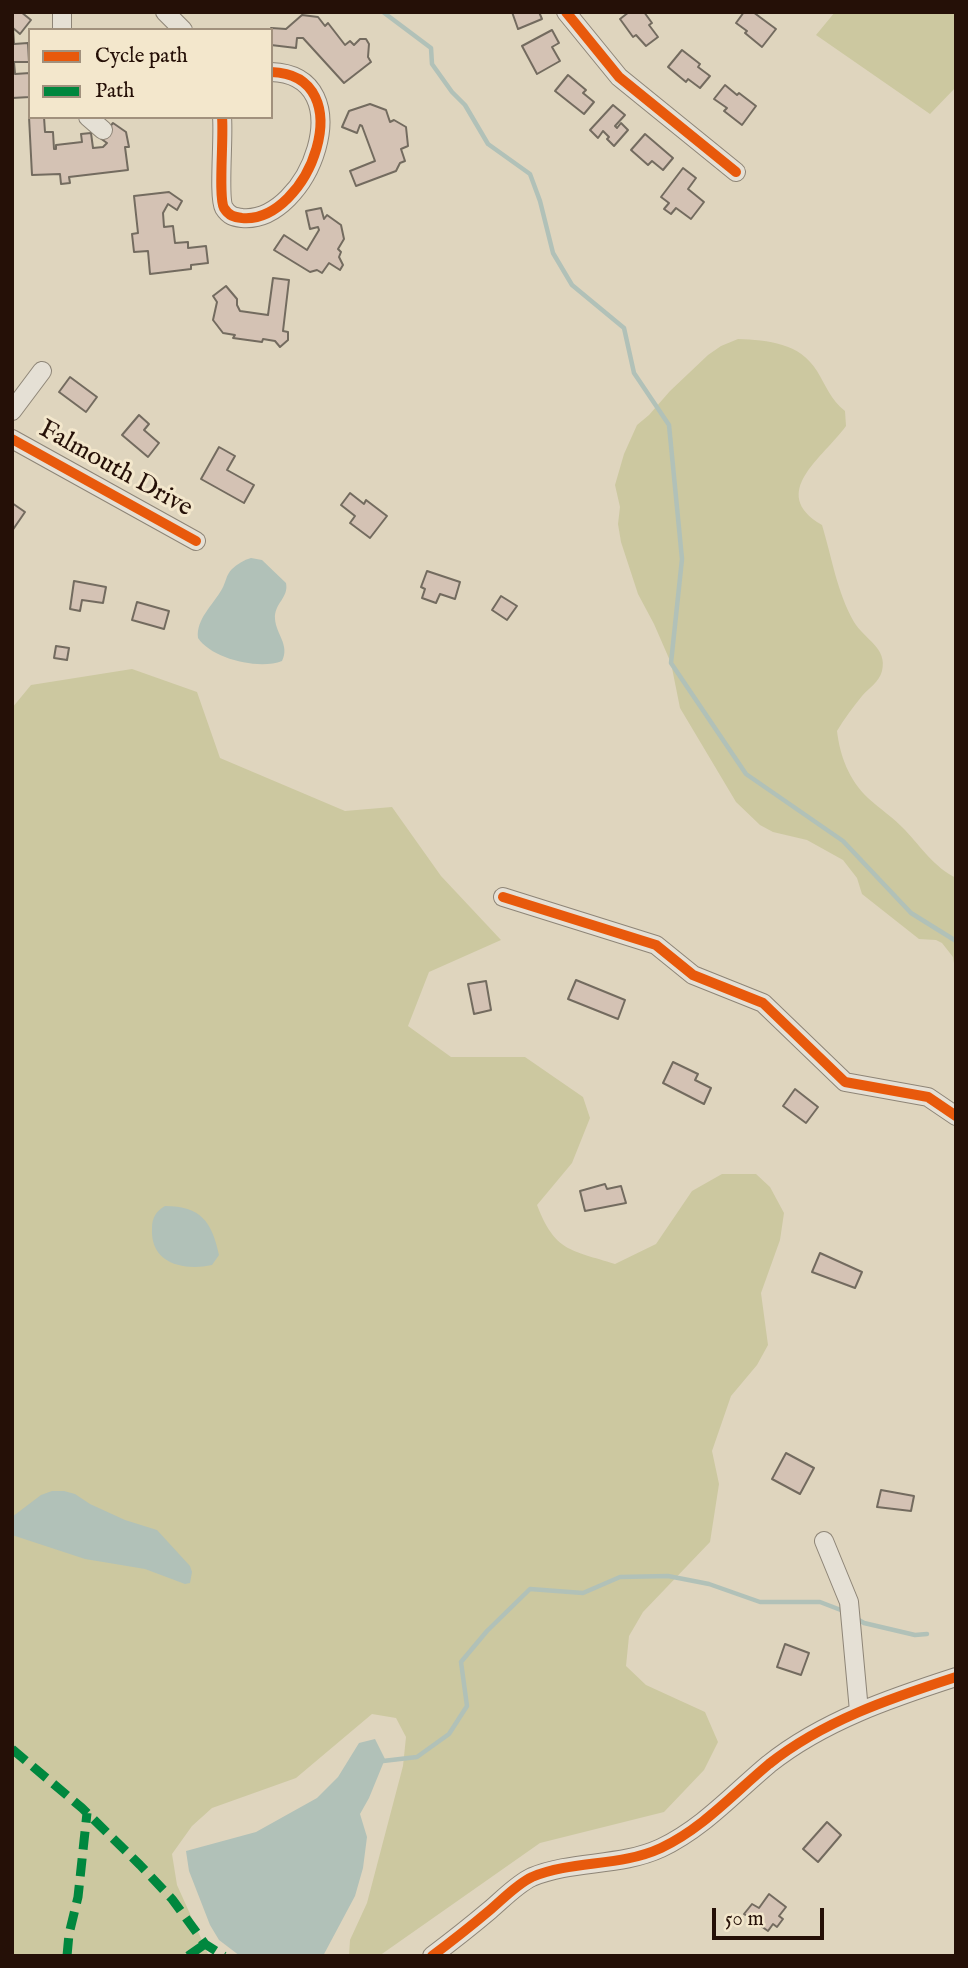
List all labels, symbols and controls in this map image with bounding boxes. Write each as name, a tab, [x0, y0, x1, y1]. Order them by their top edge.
legend	[28, 28, 273, 119]
text: Cycle path	[95, 43, 188, 70]
text: Path	[95, 78, 134, 105]
street label: Falmouth Drive	[33, 415, 197, 525]
scale bar	[716, 1895, 828, 1939]
text: 50 m	[725, 1906, 764, 1933]

